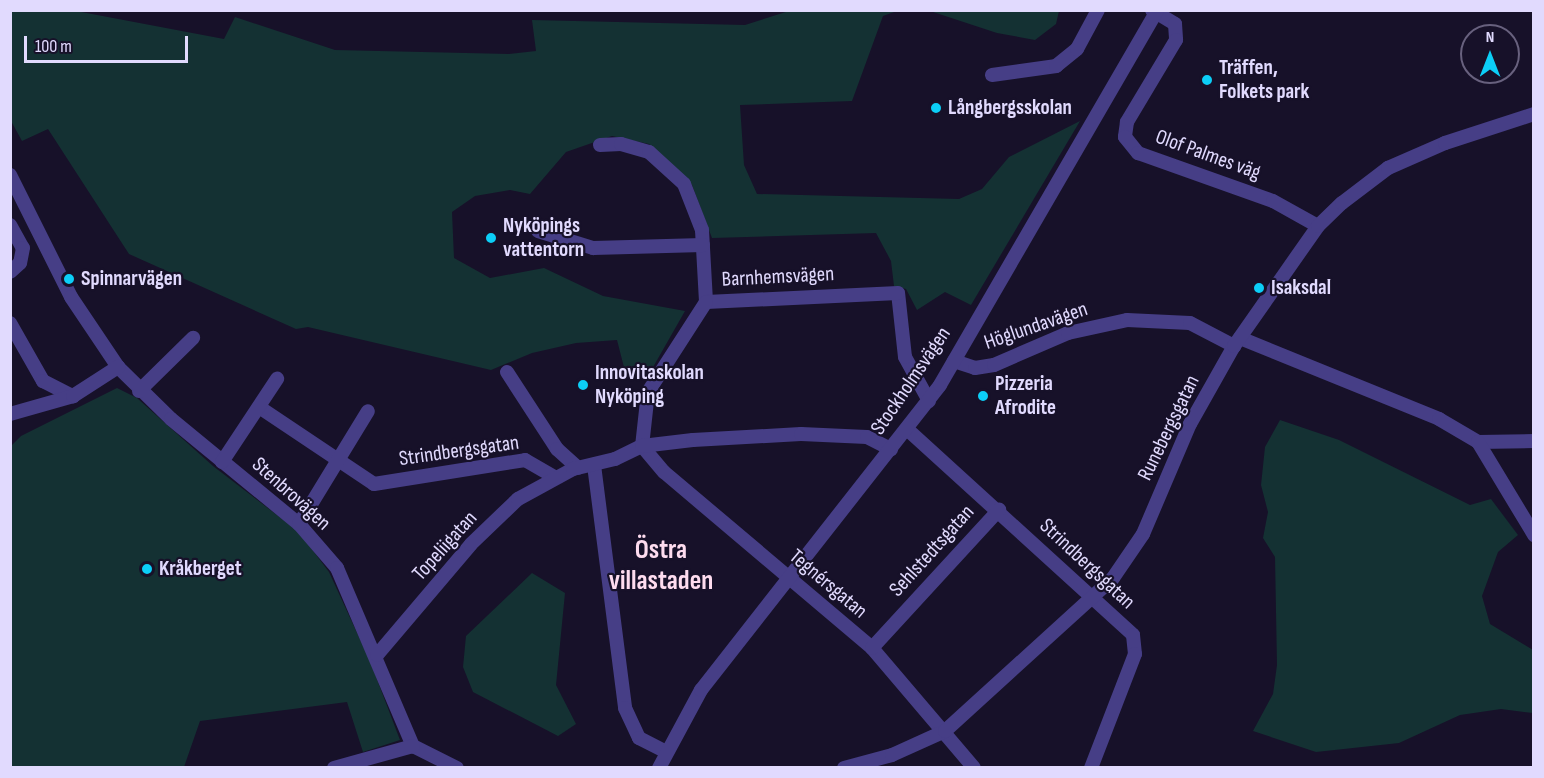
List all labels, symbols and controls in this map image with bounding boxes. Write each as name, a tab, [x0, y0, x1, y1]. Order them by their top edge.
scale bar	[27, 24, 190, 62]
north arrow	[1460, 24, 1520, 84]
text: N	[1486, 28, 1494, 47]
text: 100 m	[35, 36, 72, 57]
place label: Träffen, Folkets park	[1219, 55, 1309, 105]
marker: Träffen, Folkets park	[1200, 73, 1214, 87]
place label: Långbergsskolan	[948, 95, 1072, 121]
marker: Långbergsskolan	[929, 101, 943, 115]
street label: Olof Palmes väg	[1152, 124, 1264, 186]
place label: Nyköpings vattentorn	[503, 213, 584, 263]
marker: Nyköpings vattentorn	[484, 231, 498, 245]
street label: Barnhemsvägen	[721, 261, 835, 293]
place label: Spinnarvägen	[81, 266, 182, 292]
marker: Spinnarvägen	[62, 272, 76, 286]
place label: Isaksdal	[1271, 275, 1331, 301]
marker: Isaksdal	[1252, 281, 1266, 295]
street label: Höglundavägen	[981, 297, 1091, 355]
street label: Stockholmsvägen	[866, 322, 956, 440]
place label: Innovitaskolan Nyköping	[595, 360, 704, 410]
place label: Pizzeria Afrodite	[995, 371, 1056, 421]
street label: Runebergsgatan	[1133, 371, 1205, 485]
marker: Innovitaskolan Nyköping	[576, 378, 590, 392]
marker: Pizzeria Afrodite	[976, 389, 990, 403]
street label: Strindbergsgatan	[397, 430, 521, 472]
street label: Stenbrovägen	[246, 452, 336, 536]
street label: Sehlstedtsgatan	[884, 500, 980, 602]
street label: Topeliigatan	[407, 506, 483, 586]
street label: Strindbergsgatan	[1034, 514, 1140, 614]
district label: Östra villastaden	[609, 534, 713, 597]
street label: Tegnérsgatan	[784, 544, 872, 624]
place label: Kråkberget	[159, 556, 242, 582]
marker: Kråkberget	[140, 562, 154, 576]

